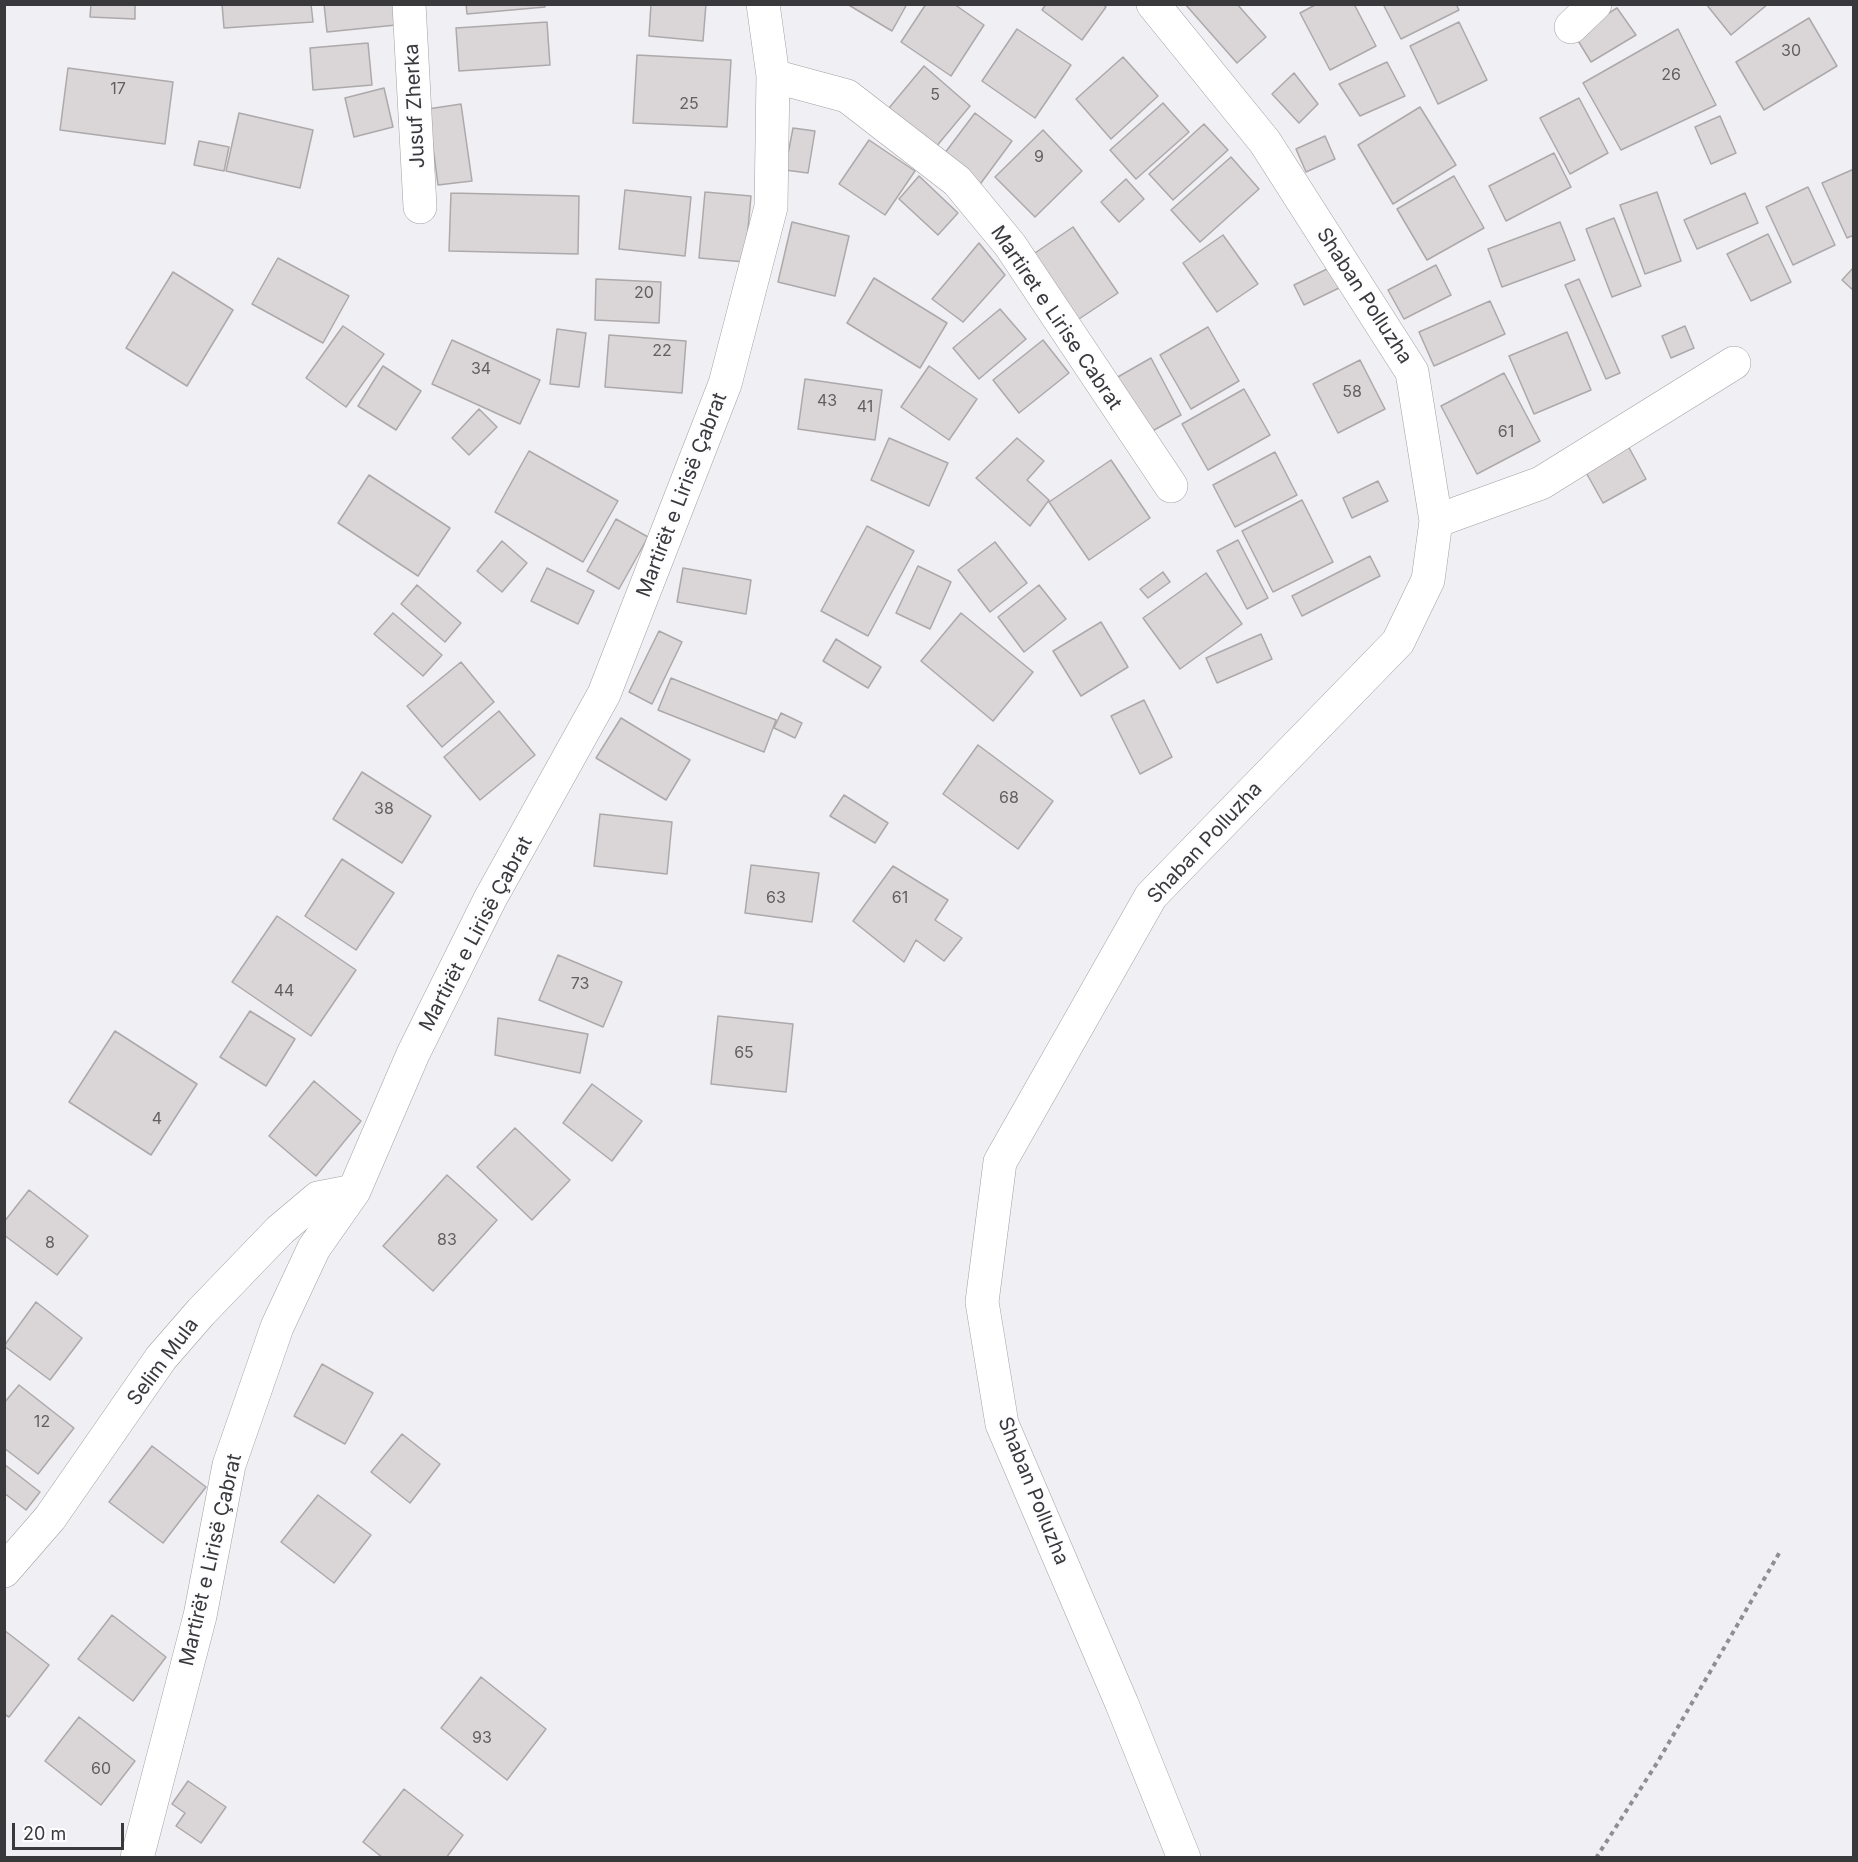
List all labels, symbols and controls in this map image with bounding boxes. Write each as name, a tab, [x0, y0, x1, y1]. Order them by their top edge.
house number: 30	[1781, 41, 1801, 61]
street label: Jusuf Zherka	[400, 43, 430, 169]
house number: 26	[1661, 65, 1681, 85]
house number: 17	[110, 79, 126, 99]
house number: 5	[930, 85, 940, 105]
house number: 25	[679, 94, 699, 114]
house number: 9	[1034, 147, 1044, 167]
street label: Martiret e Lirise Cabrat	[985, 221, 1127, 415]
street label: Shaban Polluzha	[1311, 224, 1417, 368]
house number: 20	[634, 283, 654, 303]
house number: 22	[652, 341, 672, 361]
house number: 34	[471, 359, 491, 379]
house number: 58	[1342, 382, 1362, 402]
street label: Martirët e Lirisë Çabrat	[632, 389, 732, 601]
house number: 43	[817, 391, 837, 411]
house number: 41	[857, 397, 873, 417]
house number: 61	[1498, 422, 1514, 442]
street label: Shaban Polluzha	[1143, 777, 1267, 909]
house number: 68	[999, 788, 1019, 808]
house number: 38	[374, 799, 394, 819]
street label: Martirët e Lirisë Çabrat	[414, 833, 538, 1035]
house number: 63	[766, 888, 786, 908]
house number: 61	[892, 888, 908, 908]
house number: 73	[571, 974, 589, 994]
house number: 44	[274, 981, 294, 1001]
house number: 65	[734, 1043, 754, 1063]
house number: 4	[152, 1109, 162, 1129]
house number: 83	[437, 1230, 457, 1250]
house number: 8	[45, 1233, 55, 1253]
street label: Selim Mula	[122, 1314, 204, 1410]
house number: 12	[34, 1412, 50, 1432]
street label: Shaban Polluzha	[992, 1414, 1074, 1568]
street label: Martirët e Lirisë Çabrat	[175, 1452, 247, 1668]
house number: 93	[472, 1728, 492, 1748]
house number: 60	[91, 1759, 111, 1779]
scale bar	[15, 1811, 128, 1849]
text: 20 m	[23, 1823, 66, 1844]

